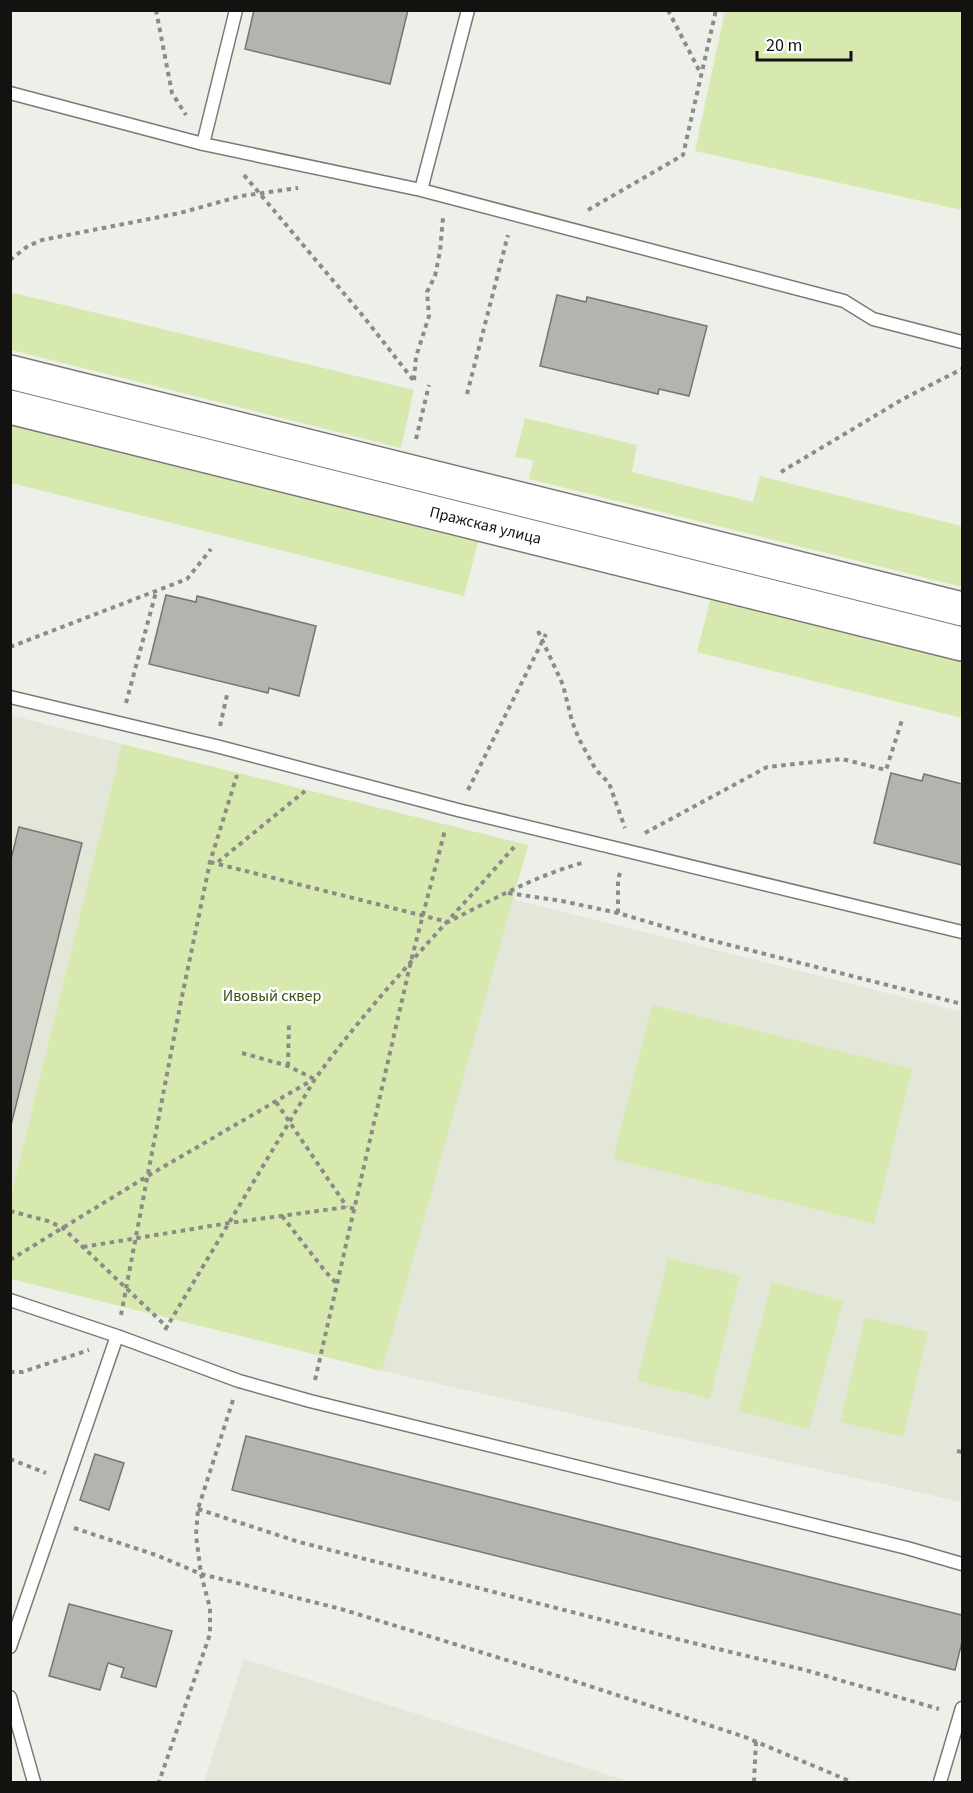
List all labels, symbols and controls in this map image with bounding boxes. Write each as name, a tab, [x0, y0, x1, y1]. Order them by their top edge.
scale bar	[757, 24, 852, 62]
text: 20 m	[766, 33, 802, 58]
street label: Пражская улица	[427, 501, 544, 550]
park label: Ивовый сквер	[223, 985, 321, 1007]

